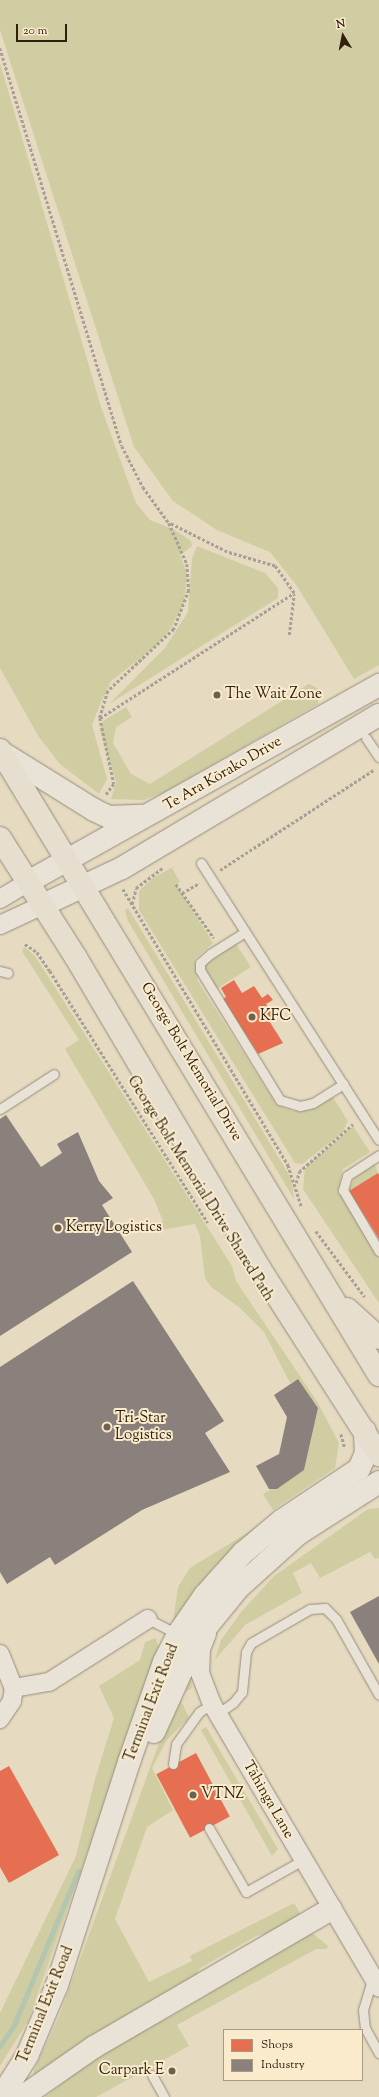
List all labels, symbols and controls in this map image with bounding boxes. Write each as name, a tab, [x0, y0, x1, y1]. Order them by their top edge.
scale bar	[18, 16, 69, 42]
north arrow	[323, 16, 363, 56]
text: N	[335, 16, 347, 33]
text: 20 m	[23, 22, 47, 40]
place label: The Wait Zone	[225, 686, 322, 704]
marker: The Wait Zone	[212, 690, 222, 700]
street label: Te Ara Kōrako Drive	[161, 733, 285, 815]
street label: George Bolt Memorial Drive	[136, 979, 246, 1145]
place label: KFC	[260, 1008, 291, 1026]
marker: KFC	[247, 1012, 257, 1022]
street label: George Bolt Memorial Drive Shared Path	[123, 1073, 277, 1305]
place label: Kerry Logistics	[66, 1219, 162, 1237]
marker: Kerry Logistics	[53, 1223, 63, 1233]
place label: Tri-Star Logistics	[115, 1409, 172, 1444]
marker: Tri-Star Logistics	[102, 1422, 112, 1432]
street label: Terminal Exit Road	[121, 1641, 183, 1765]
street label: Tāhinga Lane	[238, 1758, 298, 1842]
place label: VTNZ	[201, 1786, 244, 1804]
marker: VTNZ	[188, 1790, 198, 1800]
street label: Terminal Exit Road	[14, 1944, 78, 2066]
legend	[223, 2029, 363, 2081]
text: Shops	[261, 2036, 293, 2054]
text: Industry	[261, 2056, 305, 2074]
place label: Carpark E	[99, 2062, 164, 2080]
marker: Carpark E	[167, 2066, 177, 2076]

